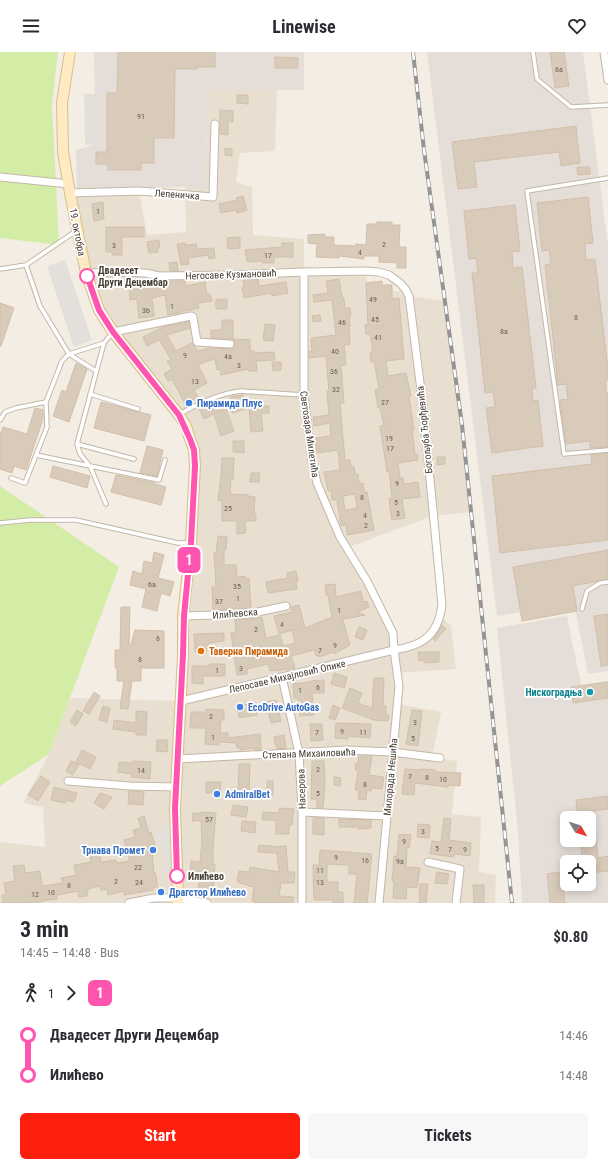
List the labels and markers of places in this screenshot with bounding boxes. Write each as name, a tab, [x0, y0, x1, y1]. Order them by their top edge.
place label: Двадесет Други Децембар	[98, 265, 168, 288]
marker: Двадесет Други Децембар	[79, 268, 95, 284]
marker: Пирамида Плус	[184, 398, 194, 408]
place label: Пирамида Плус	[197, 398, 263, 409]
marker: Таверна Пирамида	[196, 646, 206, 656]
place label: Таверна Пирамида	[209, 646, 288, 657]
place label: Нискоградња	[525, 687, 582, 698]
marker: Нискоградња	[585, 687, 595, 697]
marker: EcoDrive AutoGas	[235, 702, 245, 712]
place label: EcoDrive AutoGas	[248, 702, 320, 713]
marker: AdmiralBet	[212, 789, 222, 799]
place label: AdmiralBet	[225, 789, 270, 800]
place label: Трнава Промет	[81, 845, 145, 856]
marker: Трнава Промет	[148, 845, 158, 855]
marker: Илићево	[169, 868, 185, 884]
place label: Илићево	[188, 871, 224, 882]
marker: Драгстор Илићево	[156, 887, 166, 897]
place label: Драгстор Илићево	[169, 887, 246, 898]

